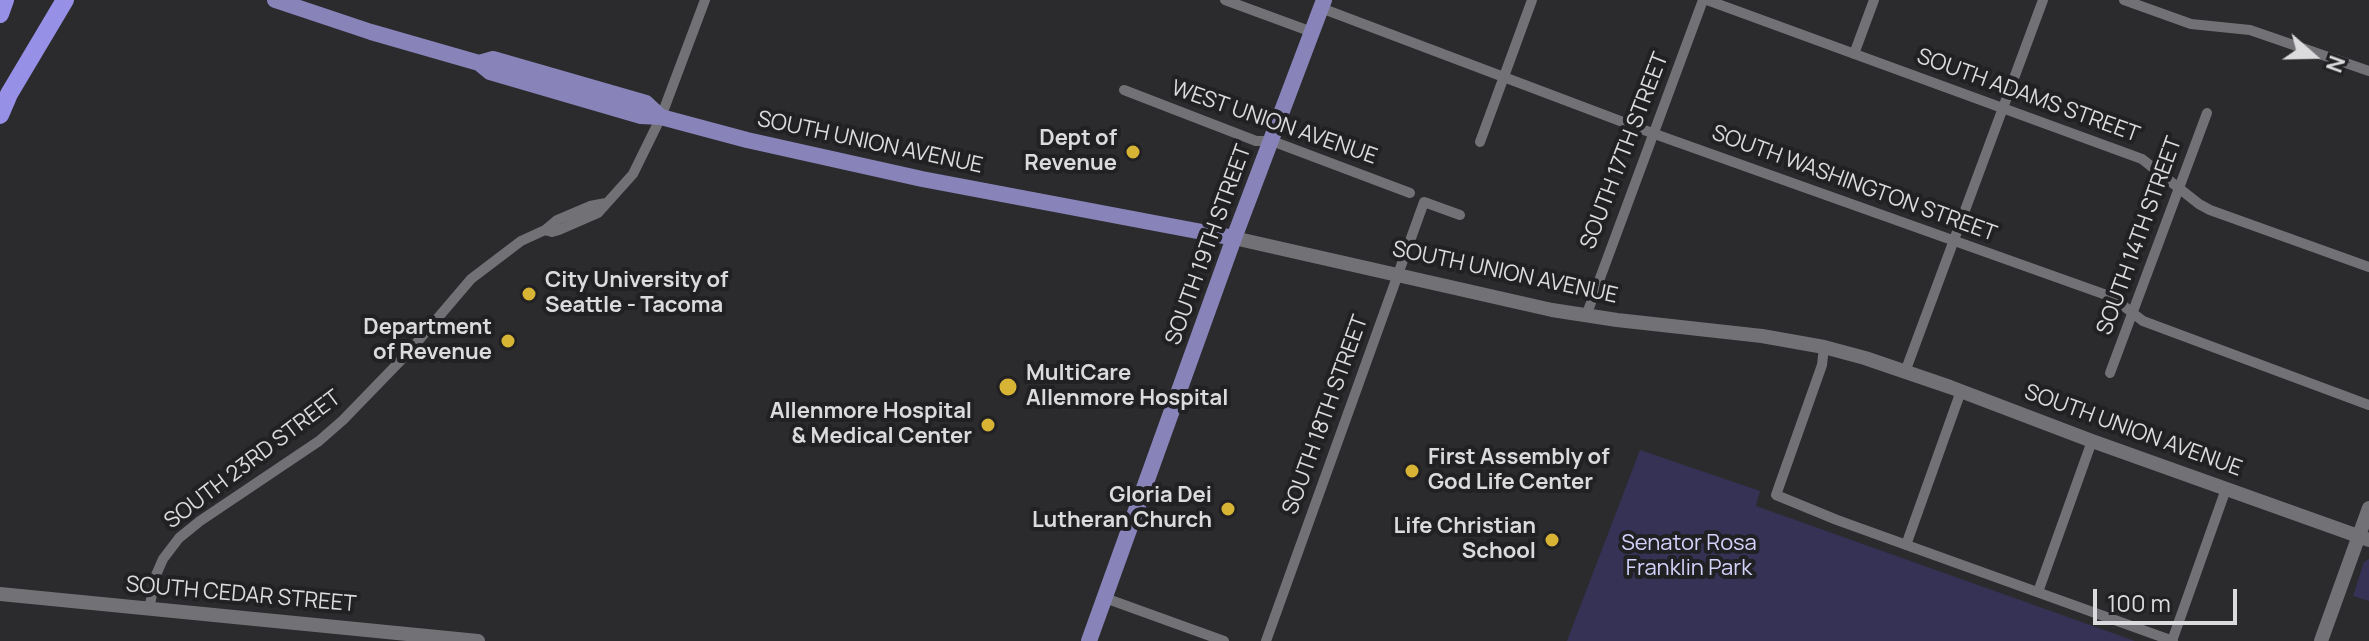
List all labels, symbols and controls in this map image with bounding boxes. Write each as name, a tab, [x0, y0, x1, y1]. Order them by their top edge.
north arrow	[2273, 16, 2353, 96]
street label: SOUTH ADAMS STREET	[1913, 43, 2143, 149]
street label: SOUTH 17TH STREET	[1575, 49, 1675, 253]
text: N	[2319, 52, 2352, 77]
street label: WEST UNION AVENUE	[1168, 75, 1380, 171]
street label: SOUTH UNION AVENUE	[755, 106, 985, 180]
street label: SOUTH WASHINGTON STREET	[1708, 120, 2000, 248]
place label: Dept of Revenue	[1024, 126, 1117, 178]
street label: SOUTH 14TH STREET	[2092, 133, 2188, 339]
street label: SOUTH 19TH STREET	[1160, 141, 1258, 349]
marker: Dept of Revenue	[1124, 143, 1142, 161]
street label: SOUTH UNION AVENUE	[1390, 236, 1620, 310]
place label: City University of Seattle - Tacoma	[545, 268, 728, 320]
marker: City University of Seattle - Tacoma	[520, 285, 538, 303]
street label: SOUTH 18TH STREET	[1278, 312, 1374, 518]
place label: Department of Revenue	[363, 315, 492, 366]
marker: Department of Revenue	[499, 332, 517, 350]
place label: MultiCare Allenmore Hospital	[1026, 361, 1228, 412]
marker: MultiCare Allenmore Hospital	[997, 376, 1019, 398]
street label: SOUTH UNION AVENUE	[2021, 379, 2245, 483]
street label: SOUTH 23RD STREET	[160, 385, 346, 535]
place label: Allenmore Hospital & Medical Center	[770, 399, 972, 450]
marker: Allenmore Hospital & Medical Center	[979, 416, 997, 434]
place label: First Assembly of God Life Center	[1428, 445, 1609, 496]
marker: First Assembly of God Life Center	[1403, 462, 1421, 480]
place label: Gloria Dei Lutheran Church	[1032, 483, 1212, 534]
marker: Gloria Dei Lutheran Church	[1219, 500, 1237, 518]
place label: Life Christian School	[1394, 514, 1536, 566]
marker: Life Christian School	[1543, 531, 1561, 549]
park label: Senator Rosa Franklin Park	[1621, 531, 1757, 582]
street label: SOUTH CEDAR STREET	[125, 572, 357, 618]
scale bar	[2097, 573, 2241, 623]
text: 100 m	[2107, 586, 2171, 619]

